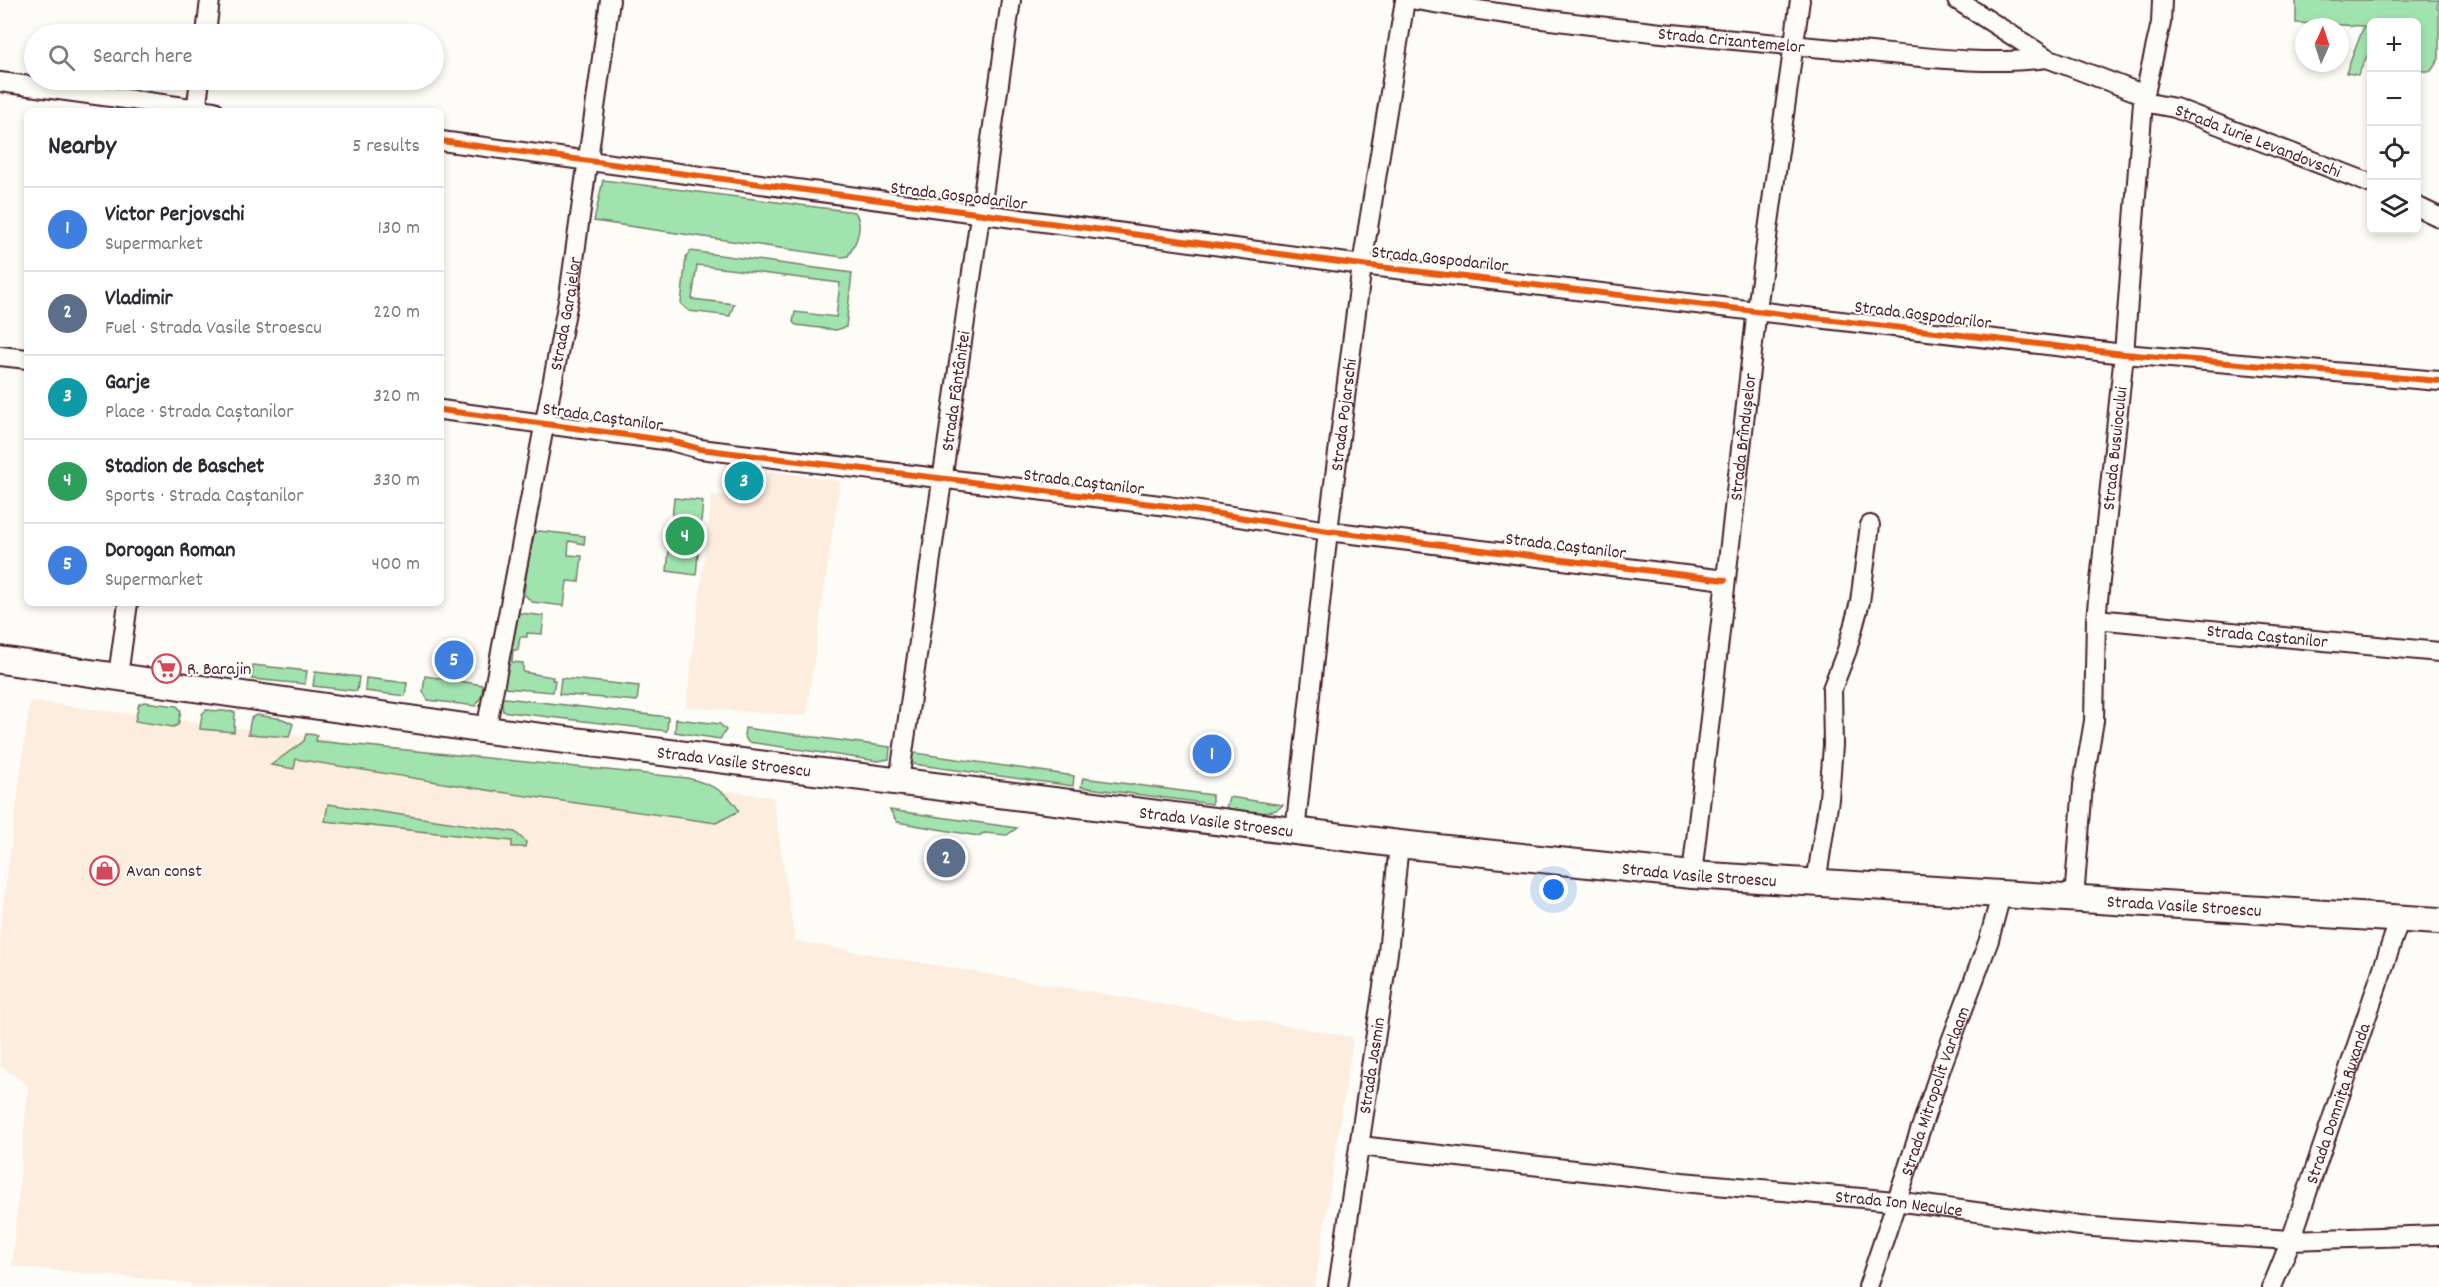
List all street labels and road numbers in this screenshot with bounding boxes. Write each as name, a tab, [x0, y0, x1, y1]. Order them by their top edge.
street label: Strada Crizantemelor	[1657, 23, 1806, 61]
street label: Strada Iurie Levandovschi	[2171, 99, 2344, 186]
street label: Strada Gospodarilor	[889, 177, 1029, 218]
street label: Strada Gospodarilor	[1370, 241, 1510, 280]
street label: Strada Garajelor	[545, 255, 589, 373]
street label: Strada Gospodarilor	[1853, 296, 1993, 337]
street label: Strada Fântâniței	[936, 330, 978, 453]
street label: Strada Pojarschi	[1326, 357, 1365, 473]
street label: Strada Brîndușelor	[1725, 372, 1765, 502]
street label: Strada Busuiocului	[2098, 385, 2135, 512]
street label: Strada Caștanilor	[541, 398, 665, 439]
street label: Strada Caștanilor	[1022, 464, 1146, 503]
street label: Strada Caștanilor	[1504, 528, 1628, 567]
street label: Strada Caștanilor	[2205, 620, 2329, 656]
street label: Strada Vasile Stroescu	[655, 741, 812, 785]
street label: Strada Vasile Stroescu	[1138, 802, 1294, 846]
street label: Strada Vasile Stroescu	[1621, 858, 1777, 895]
street label: Strada Vasile Stroescu	[2106, 891, 2262, 925]
street label: Strada Mitropolit Varlaam	[1896, 1003, 1978, 1180]
street label: Strada Jasmin	[1354, 1016, 1393, 1116]
street label: Strada Domnița Ruxanda	[2301, 1020, 2379, 1188]
street label: Strada Ion Neculce	[1834, 1186, 1964, 1225]

